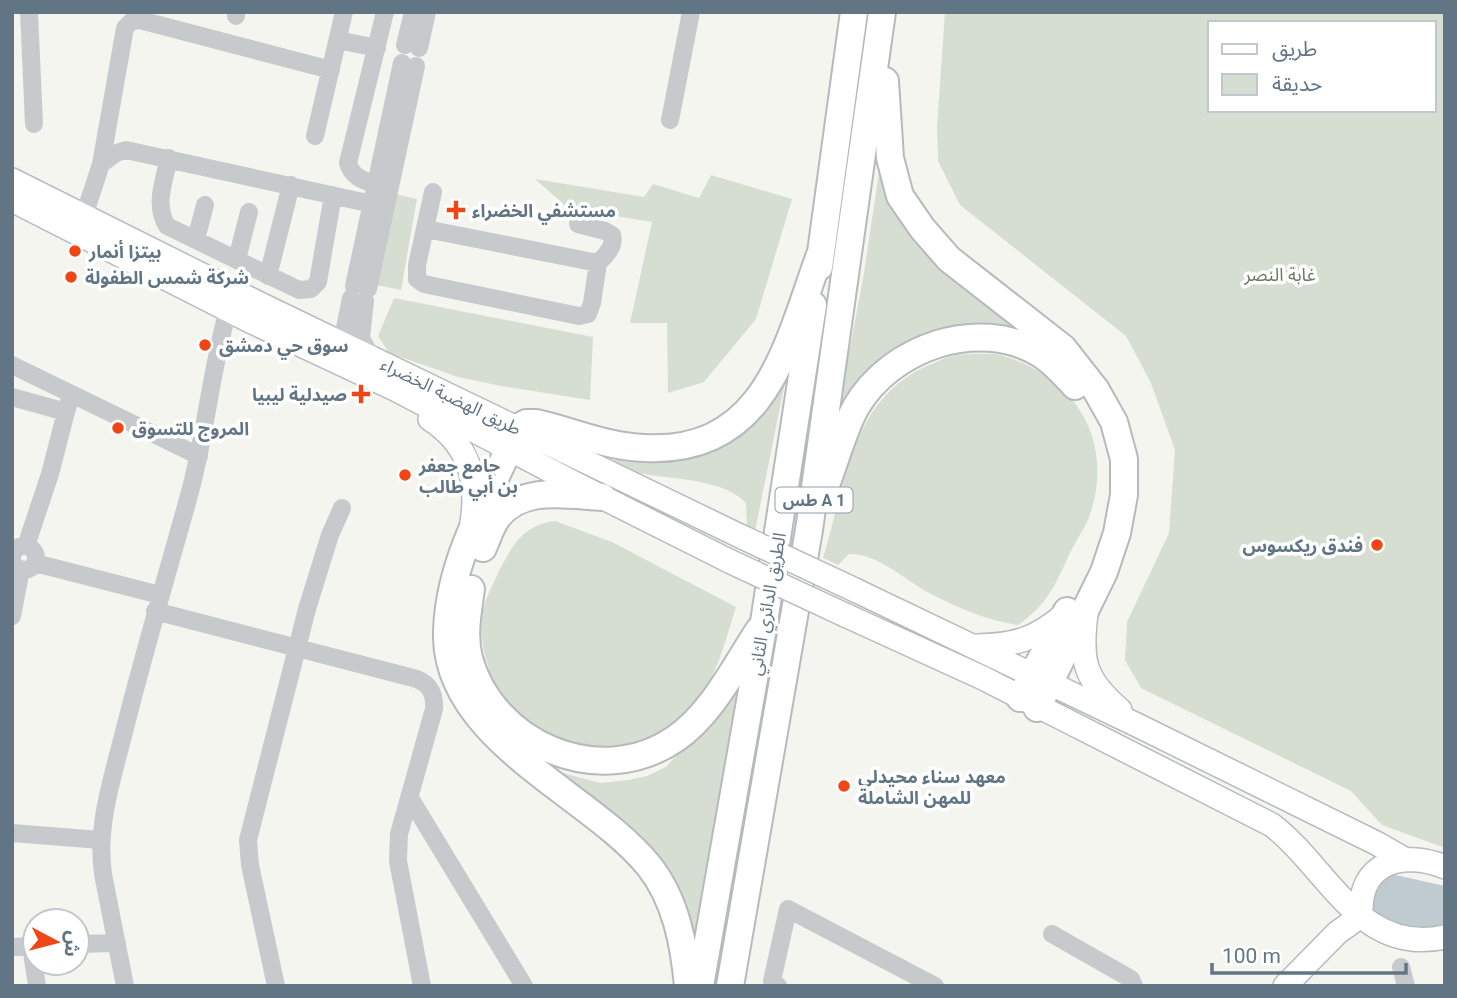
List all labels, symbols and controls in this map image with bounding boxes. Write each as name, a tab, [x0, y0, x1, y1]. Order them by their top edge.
legend	[1208, 21, 1436, 112]
text: طريق	[1272, 37, 1317, 62]
text: حديقة	[1272, 72, 1322, 96]
marker: مستشفي الخضراء	[446, 200, 466, 220]
place label: مستشفي الخضراء	[472, 200, 616, 225]
place label: بيتزا أنمار	[88, 239, 161, 263]
marker: بيتزا أنمار	[67, 243, 83, 259]
park label: غابة النصر	[1243, 264, 1316, 286]
place label: شركة شمس الطفولة	[85, 267, 249, 289]
marker: شركة شمس الطفولة	[63, 269, 79, 285]
place label: سوق حي دمشق	[219, 335, 349, 360]
marker: سوق حي دمشق	[197, 337, 213, 353]
street label: طريق الهضبة الخضراء	[377, 353, 525, 440]
place label: صيدلية ليبيا	[252, 384, 347, 405]
marker: صيدلية ليبيا	[353, 386, 369, 402]
place label: المروج للتسوق	[132, 418, 249, 442]
marker: المروج للتسوق	[110, 420, 126, 436]
place label: جامع جعفر بن أبي طالب	[418, 455, 518, 501]
marker: جامع جعفر بن أبي طالب	[397, 467, 413, 483]
road number: طس A 1	[776, 488, 852, 512]
street label: الطريق الدائري الثاني	[744, 531, 793, 678]
place label: فندق ريكسوس	[1242, 535, 1363, 557]
marker: فندق ريكسوس	[1369, 537, 1385, 553]
place label: معهد سناء محيدلي للمهن الشاملة	[858, 766, 1006, 808]
marker: معهد سناء محيدلي للمهن الشاملة	[836, 778, 852, 794]
north arrow	[21, 907, 91, 977]
text: ش	[59, 930, 85, 958]
scale bar	[1212, 932, 1406, 976]
text: 100 m	[1222, 944, 1281, 968]

